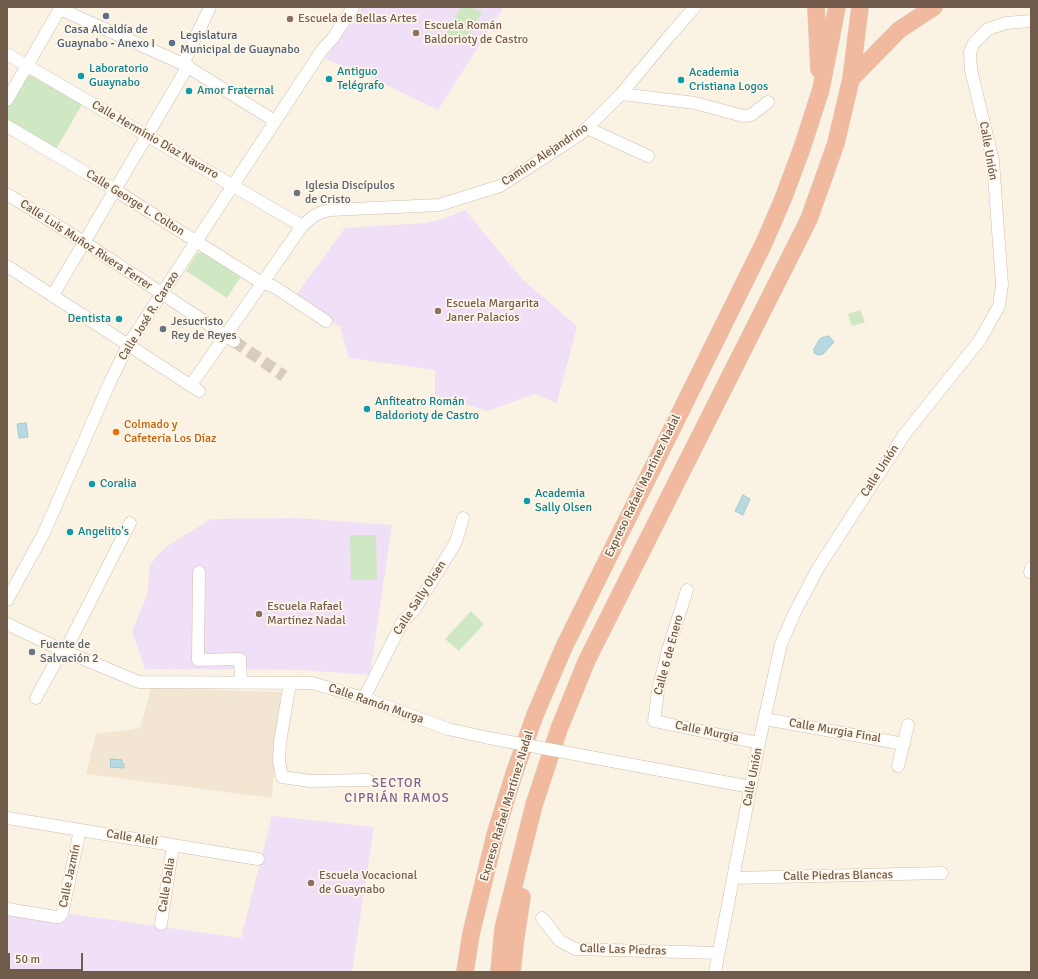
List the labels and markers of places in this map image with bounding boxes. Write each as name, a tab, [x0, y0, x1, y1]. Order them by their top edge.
marker: Casa Alcaldía de Guaynabo - Anexo I	[101, 11, 111, 21]
place label: Escuela de Bellas Artes	[298, 12, 417, 26]
marker: Escuela de Bellas Artes	[285, 14, 295, 24]
place label: Escuela Román Baldorioty de Castro	[424, 19, 528, 47]
place label: Casa Alcaldía de Guaynabo - Anexo I	[57, 23, 155, 51]
marker: Escuela Román Baldorioty de Castro	[411, 28, 421, 38]
place label: Legislatura Municipal de Guaynabo	[180, 29, 300, 57]
marker: Legislatura Municipal de Guaynabo	[167, 38, 177, 48]
place label: Laboratorio Guaynabo	[89, 62, 149, 90]
place label: Antiguo Telégrafo	[337, 65, 384, 93]
place label: Academia Cristiana Logos	[689, 66, 768, 94]
marker: Laboratorio Guaynabo	[76, 71, 86, 81]
marker: Antiguo Telégrafo	[324, 74, 334, 84]
marker: Academia Cristiana Logos	[676, 75, 686, 85]
place label: Amor Fraternal	[197, 84, 274, 98]
marker: Amor Fraternal	[184, 86, 194, 96]
place label: Iglesia Discípulos de Cristo	[305, 179, 395, 207]
marker: Iglesia Discípulos de Cristo	[292, 188, 302, 198]
place label: Escuela Margarita Janer Palacios	[446, 297, 539, 325]
marker: Escuela Margarita Janer Palacios	[433, 306, 443, 316]
place label: Dentista	[68, 312, 111, 326]
marker: Dentista	[114, 314, 124, 324]
place label: Jesucristo Rey de Reyes	[171, 315, 237, 343]
marker: Jesucristo Rey de Reyes	[158, 324, 168, 334]
place label: Anfiteatro Román Baldorioty de Castro	[375, 395, 479, 423]
marker: Anfiteatro Román Baldorioty de Castro	[362, 404, 372, 414]
place label: Colmado y Cafetería Los Díaz	[124, 418, 216, 446]
marker: Colmado y Cafetería Los Díaz	[111, 427, 121, 437]
place label: Coralia	[100, 477, 137, 491]
marker: Coralia	[87, 479, 97, 489]
place label: Academia Sally Olsen	[535, 487, 592, 515]
marker: Academia Sally Olsen	[522, 496, 532, 506]
place label: Angelito's	[78, 525, 129, 539]
marker: Angelito's	[65, 527, 75, 537]
place label: Escuela Rafael Martínez Nadal	[267, 600, 346, 628]
marker: Escuela Rafael Martínez Nadal	[254, 609, 264, 619]
place label: Fuente de Salvación 2	[40, 638, 99, 666]
marker: Fuente de Salvación 2	[27, 647, 37, 657]
place label: Escuela Vocacional de Guaynabo	[319, 869, 417, 897]
marker: Escuela Vocacional de Guaynabo	[306, 878, 316, 888]

